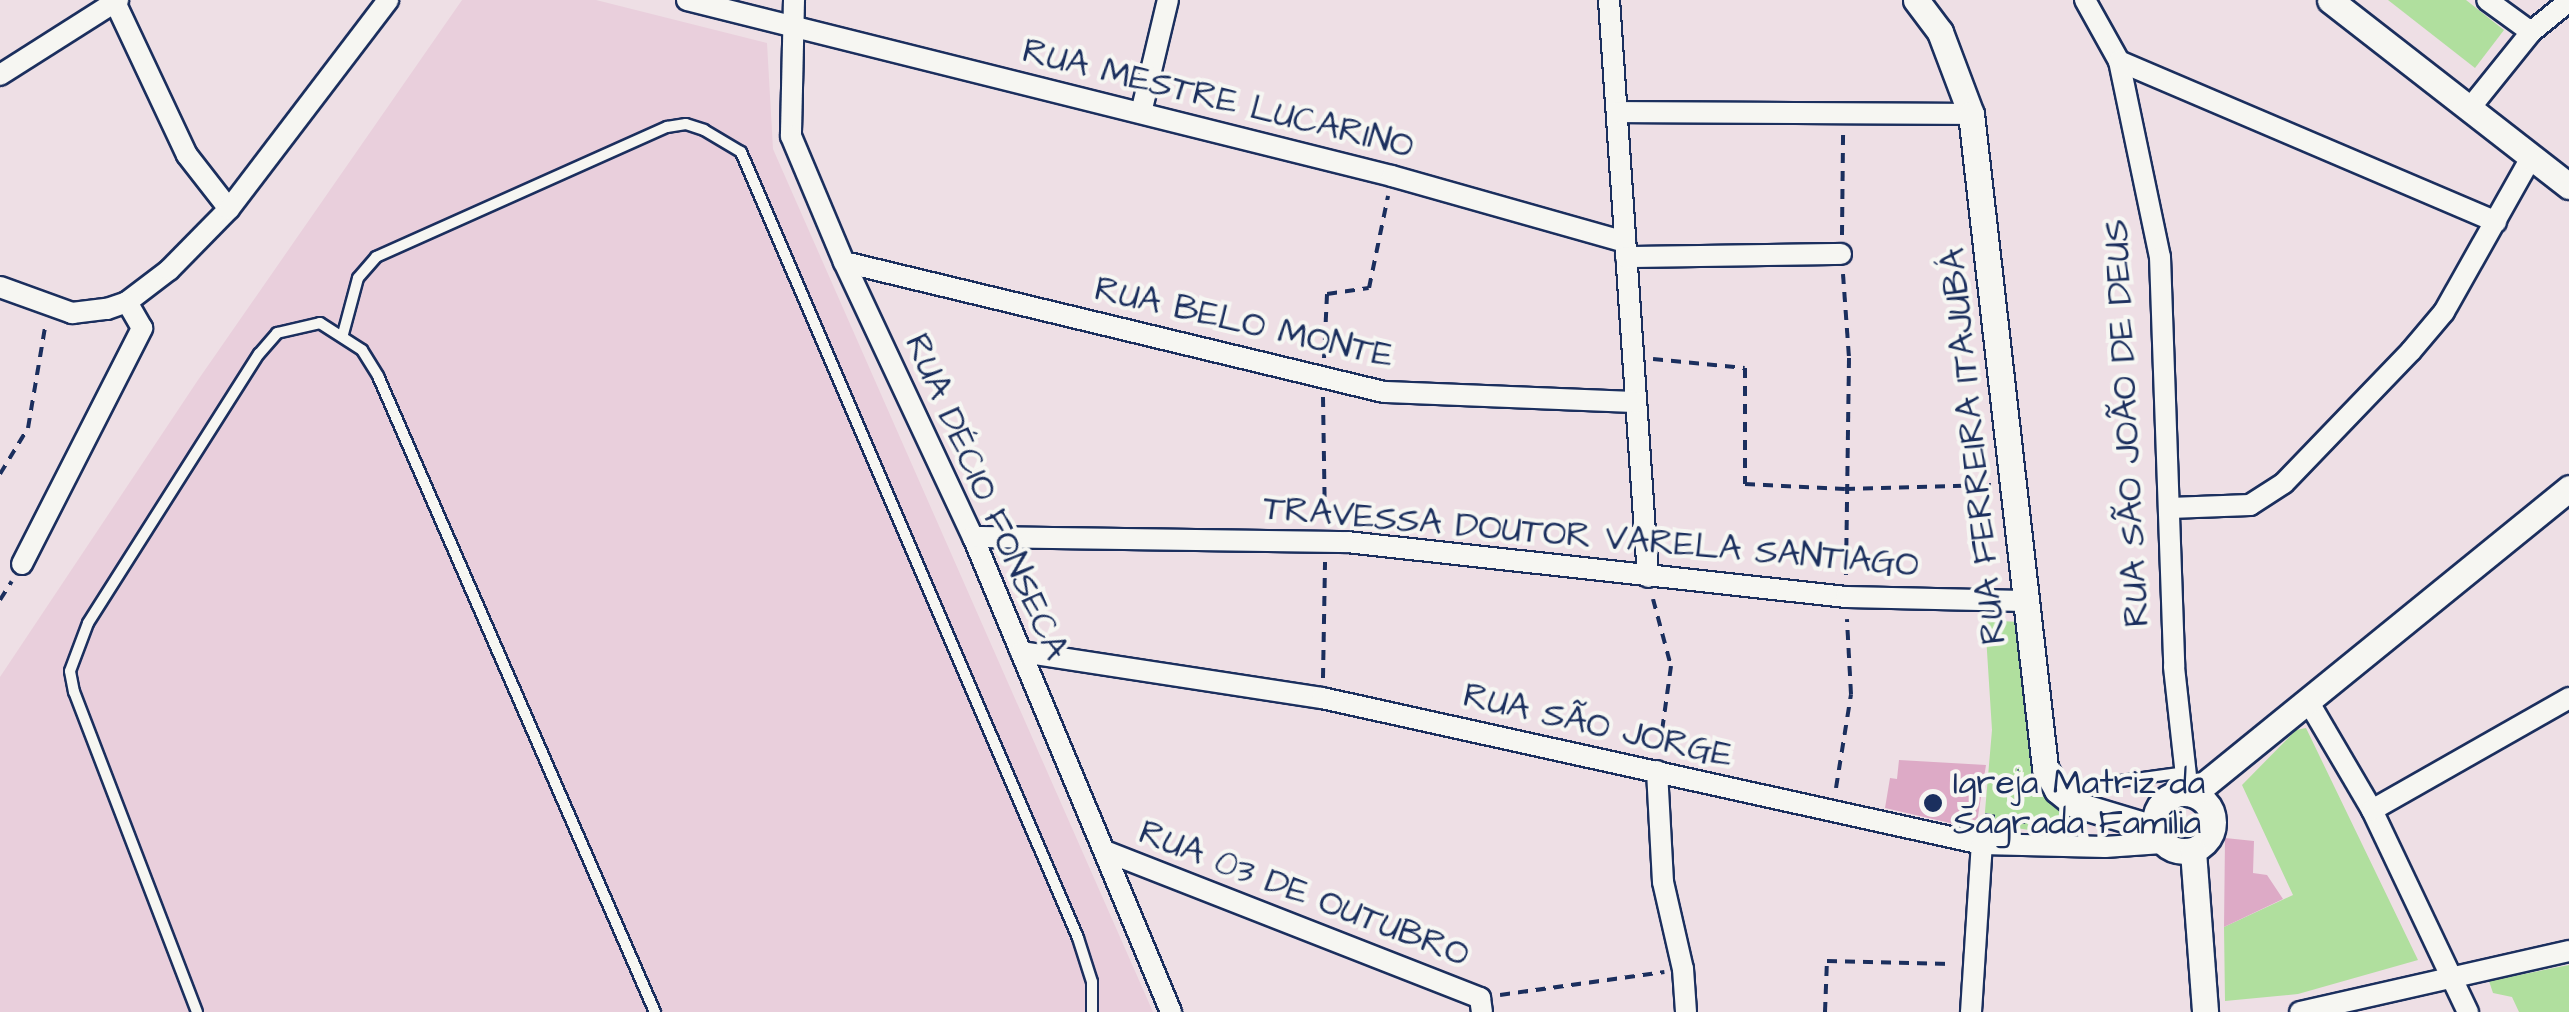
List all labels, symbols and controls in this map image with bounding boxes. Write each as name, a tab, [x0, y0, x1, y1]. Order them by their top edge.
street label: RUA MESTRE LUCARINO	[1018, 30, 1418, 168]
street label: RUA SÃO JOÃO DE DEUS	[2095, 218, 2159, 628]
street label: RUA FERREIRA ITAJUBÁ	[1932, 246, 2016, 646]
street label: RUA BELO MONTE	[1091, 268, 1397, 378]
street label: RUA DÉCIO FONSECA	[895, 328, 1077, 666]
street label: TRAVESSA DOUTOR VARELA SANTIAGO	[1261, 487, 1921, 587]
street label: RUA SÃO JORGE	[1459, 675, 1737, 777]
place label: Igreja Matriz da Sagrada Família	[1953, 762, 2205, 844]
marker: Igreja Matriz da Sagrada Família	[1922, 792, 1944, 814]
street label: RUA 03 DE OUTUBRO	[1133, 812, 1475, 976]

